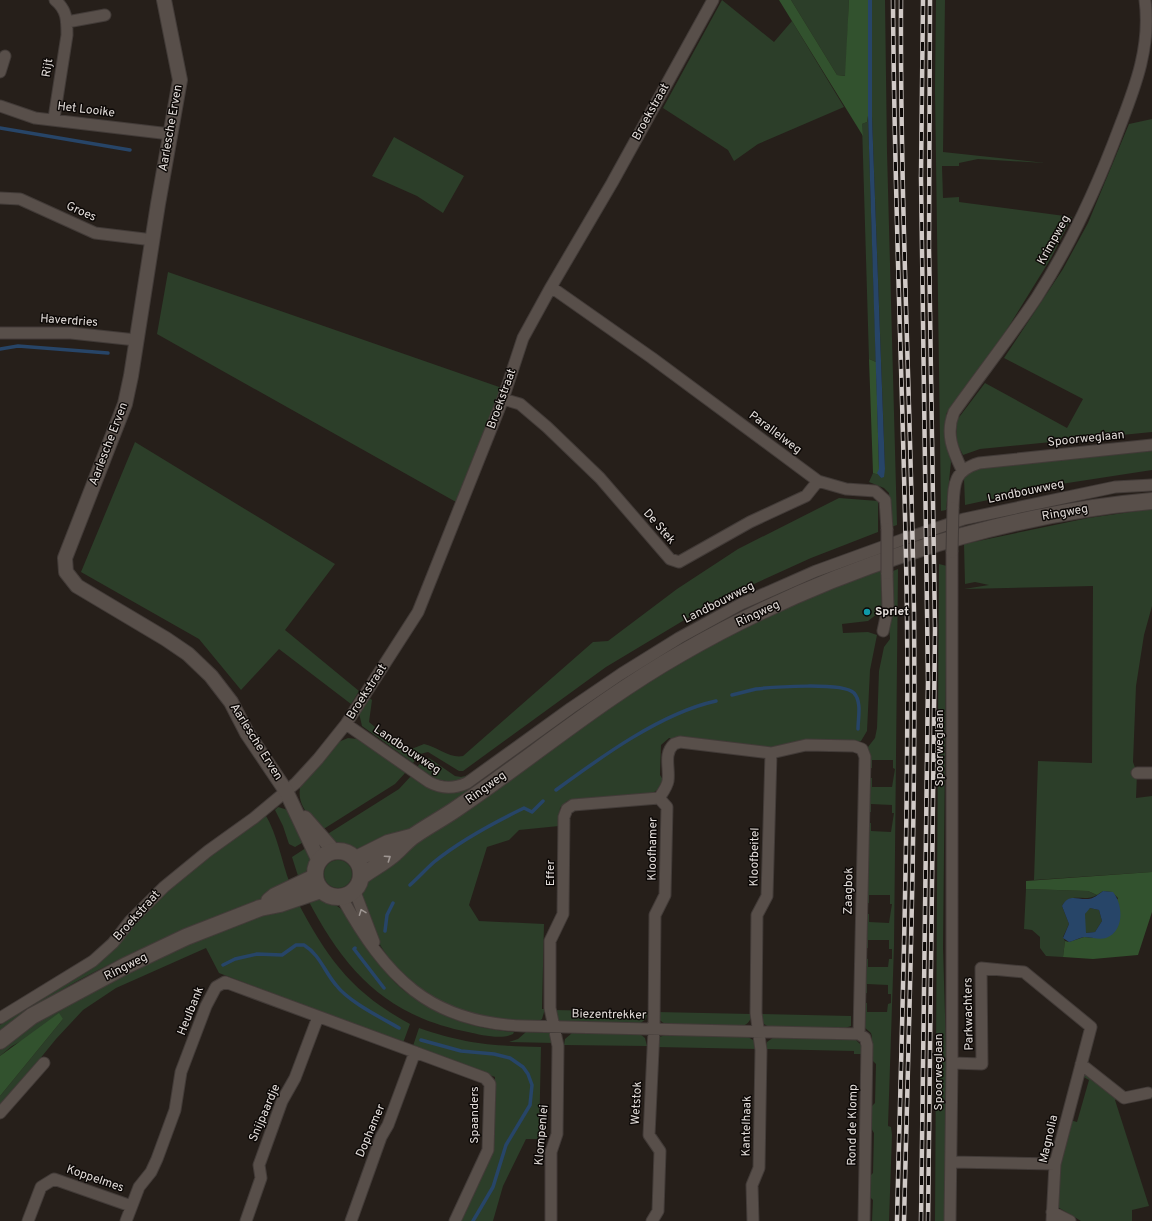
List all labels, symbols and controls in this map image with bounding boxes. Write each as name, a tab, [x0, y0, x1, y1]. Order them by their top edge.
street label: Rijt	[39, 57, 57, 79]
street label: Broekstraat	[629, 81, 673, 143]
street label: Aarlesche Erven	[156, 83, 186, 173]
street label: Het Looike	[56, 99, 116, 121]
street label: Groes	[63, 198, 99, 226]
street label: Krimpweg	[1034, 212, 1074, 268]
street label: Haverdries	[40, 311, 98, 331]
street label: Broekstraat	[484, 367, 520, 431]
street label: Aarlesche Erven	[86, 400, 132, 488]
street label: Parallelweg	[745, 408, 805, 458]
street label: Spoorweglaan	[1047, 427, 1125, 451]
street label: Landbouwweg	[986, 476, 1066, 508]
street label: Ringweg	[1041, 501, 1089, 525]
street label: De Stek	[639, 506, 679, 548]
street label: Landbouwweg	[681, 578, 757, 628]
street label: Ringweg	[733, 597, 783, 631]
place label: Spriet	[875, 604, 909, 620]
marker: Spriet	[862, 607, 872, 617]
street label: Broekstraat	[343, 661, 391, 723]
street label: Aarlesche Erven	[226, 701, 286, 783]
street label: Spoorweglaan	[932, 709, 948, 787]
street label: Landbouwweg	[370, 722, 444, 778]
street label: Ringweg	[462, 768, 510, 808]
street label: Kloofhamer	[644, 817, 662, 881]
street label: Kloofbeitel	[746, 827, 764, 887]
one-way arrow	[384, 856, 391, 863]
street label: Effer	[543, 859, 559, 886]
street label: Zaagbok	[841, 867, 857, 915]
street label: Broekstraat	[110, 887, 164, 945]
one-way arrow	[359, 908, 367, 915]
street label: Ringweg	[102, 949, 150, 985]
street label: Parkwachters	[960, 977, 978, 1051]
street label: Heulbank	[174, 984, 208, 1038]
street label: Biezentrekker	[571, 1006, 647, 1024]
street label: Spoorweglaan	[931, 1033, 947, 1111]
street label: Wetstok	[628, 1081, 646, 1125]
street label: Snijpaardje	[246, 1082, 284, 1144]
street label: Rond de Klomp	[844, 1084, 862, 1166]
street label: Spaanders	[467, 1086, 483, 1144]
street label: Kantelhaak	[738, 1096, 756, 1156]
street label: Dophamer	[353, 1102, 390, 1160]
street label: Klompenlei	[531, 1104, 553, 1166]
street label: Magnolia	[1036, 1113, 1062, 1165]
street label: Koppelmes	[64, 1162, 126, 1196]

